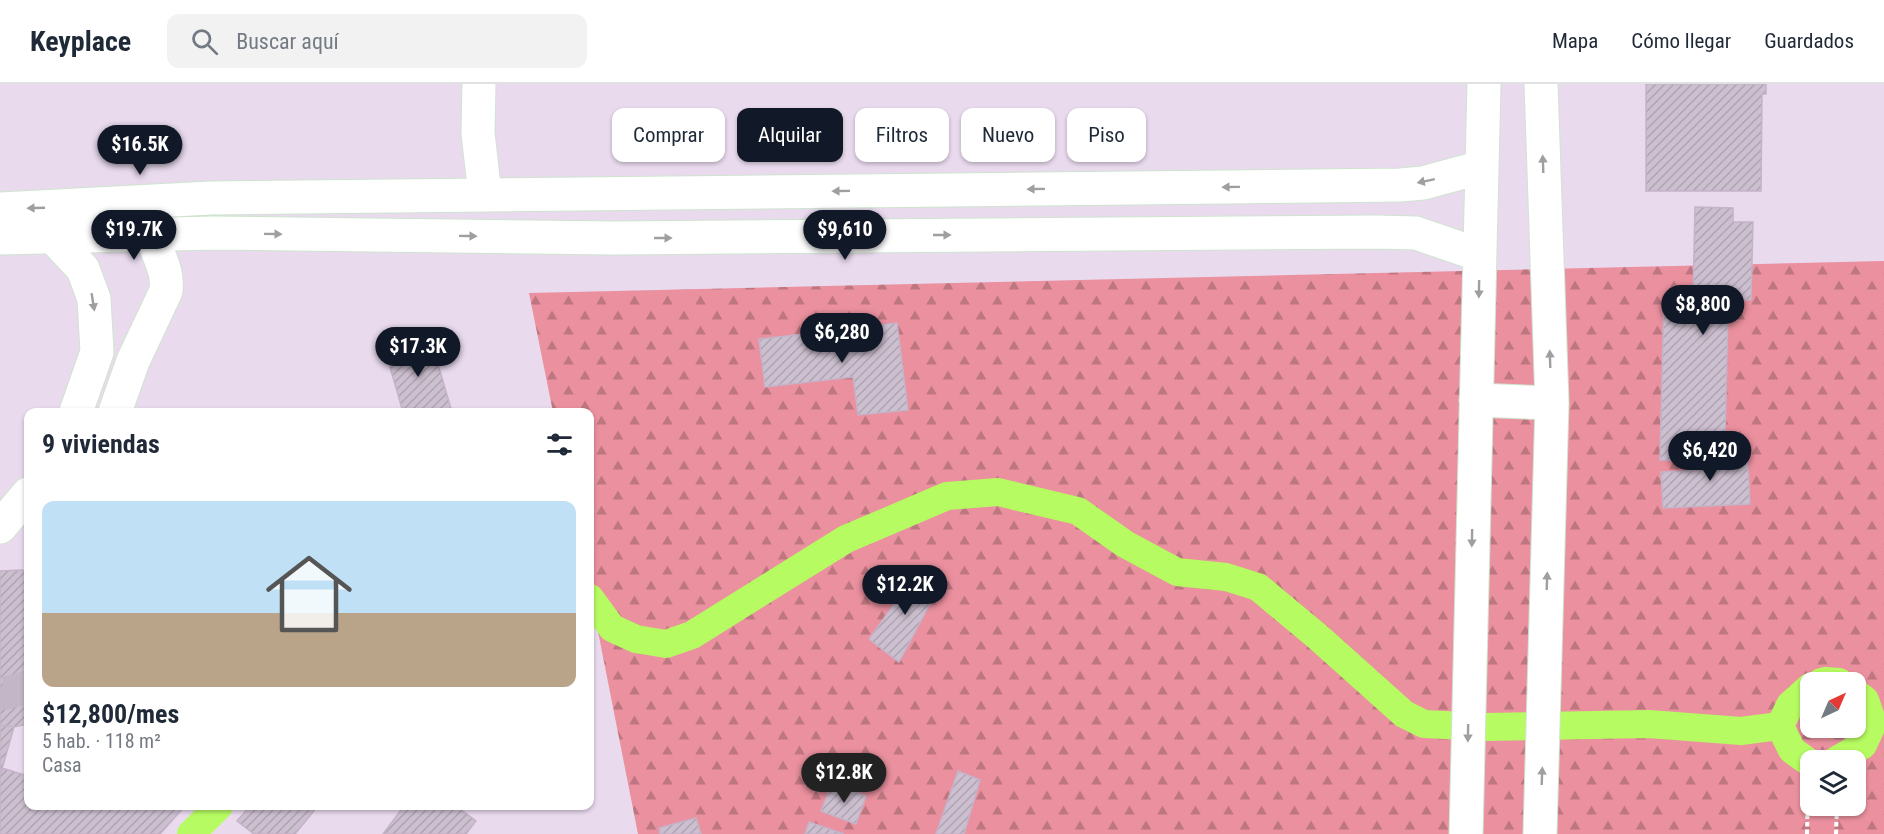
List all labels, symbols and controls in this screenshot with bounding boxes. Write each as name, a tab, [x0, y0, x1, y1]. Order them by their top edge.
search box	[167, 14, 587, 68]
text: Keyplace	[30, 25, 131, 58]
icon: search	[188, 25, 221, 58]
text: Buscar aquí	[236, 29, 339, 54]
text: Mapa	[1552, 29, 1598, 53]
text: Cómo llegar	[1631, 29, 1731, 53]
text: Guardados	[1764, 29, 1854, 53]
chip: Comprar	[612, 108, 725, 162]
chip: Alquilar	[737, 108, 843, 162]
chip: Filtros	[855, 108, 949, 162]
chip: Nuevo	[961, 108, 1055, 162]
chip: Piso	[1067, 108, 1146, 162]
pin: $16.5K	[91, 125, 189, 176]
text: $16.5K	[111, 132, 169, 156]
one-way arrow	[1538, 154, 1547, 173]
one-way arrow	[1416, 177, 1435, 187]
one-way arrow	[1222, 182, 1241, 192]
one-way arrow	[1027, 184, 1046, 194]
one-way arrow	[832, 186, 851, 196]
one-way arrow	[26, 203, 45, 212]
pin: $19.7K	[85, 210, 183, 261]
pin: $9,610	[796, 210, 894, 261]
text: $19.7K	[105, 217, 163, 241]
text: $9,610	[817, 217, 873, 241]
one-way arrow	[263, 229, 282, 239]
one-way arrow	[932, 230, 951, 240]
one-way arrow	[458, 231, 477, 241]
one-way arrow	[653, 233, 672, 242]
one-way arrow	[1474, 280, 1484, 299]
pin: $8,800	[1654, 285, 1752, 336]
text: $8,800	[1675, 292, 1731, 316]
one-way arrow	[89, 293, 98, 312]
pin: $6,280	[793, 313, 891, 364]
text: $6,280	[814, 320, 870, 344]
pin: $17.3K	[369, 327, 467, 378]
text: $17.3K	[389, 334, 447, 358]
one-way arrow	[1545, 349, 1555, 368]
icon: filters	[543, 428, 576, 461]
text: 9 viviendas	[42, 429, 160, 459]
pin: $6,420	[1661, 431, 1759, 482]
text: $6,420	[1682, 438, 1738, 462]
one-way arrow	[1467, 528, 1476, 547]
icon: home	[255, 540, 363, 648]
pin: $12.2K	[856, 565, 954, 616]
one-way arrow	[1543, 571, 1552, 590]
text: $12.2K	[876, 572, 934, 596]
north arrow	[1800, 672, 1866, 738]
map controls	[1800, 672, 1866, 816]
text: $12,800/mes	[42, 699, 179, 729]
one-way arrow	[1463, 723, 1472, 742]
text: 5 hab. · 118 m²	[42, 729, 161, 753]
button: layers	[1800, 750, 1866, 816]
text: Casa	[42, 753, 82, 777]
pin: $12.8K	[795, 753, 893, 804]
text: $12.8K	[815, 760, 873, 784]
one-way arrow	[1537, 766, 1547, 785]

